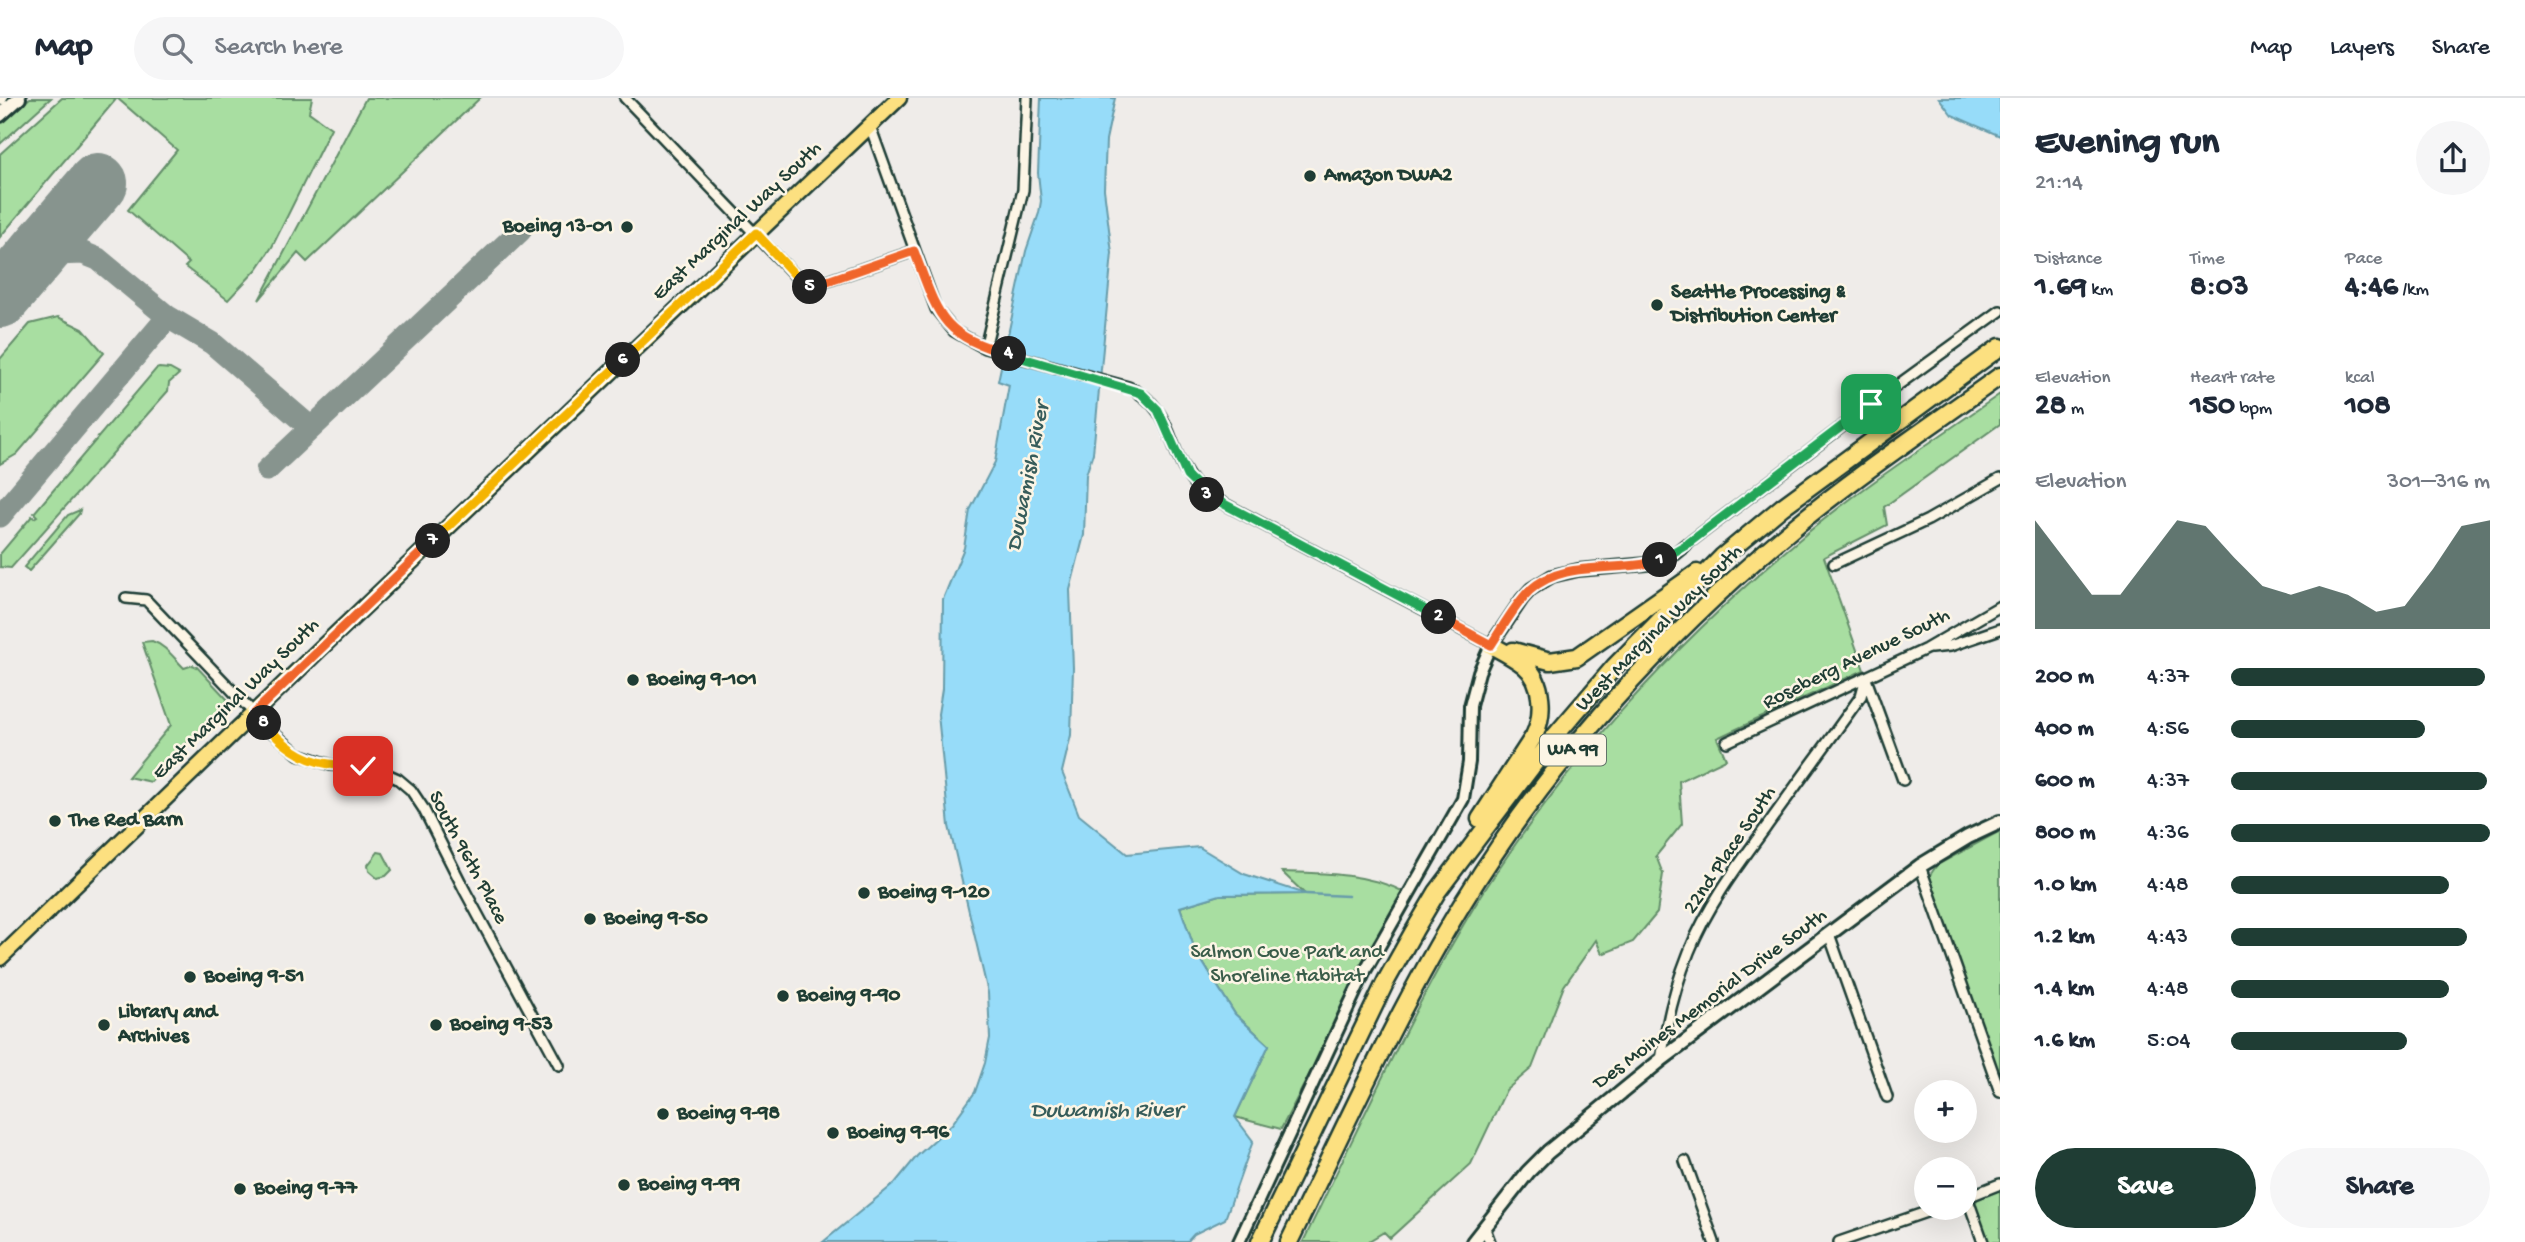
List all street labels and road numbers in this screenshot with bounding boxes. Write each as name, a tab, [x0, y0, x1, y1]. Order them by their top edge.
street label: East Marginal Way South	[648, 137, 828, 307]
street label: West Marginal Way South	[1571, 540, 1749, 718]
street label: Roseberg Avenue South	[1759, 604, 1955, 716]
street label: East Marginal Way South	[148, 614, 326, 786]
road number: WA 99	[1540, 734, 1606, 765]
street label: 22nd Place South	[1679, 782, 1783, 920]
street label: South 96th Place	[421, 787, 513, 930]
street label: Des Moines Memorial Drive South	[1588, 904, 1833, 1097]

